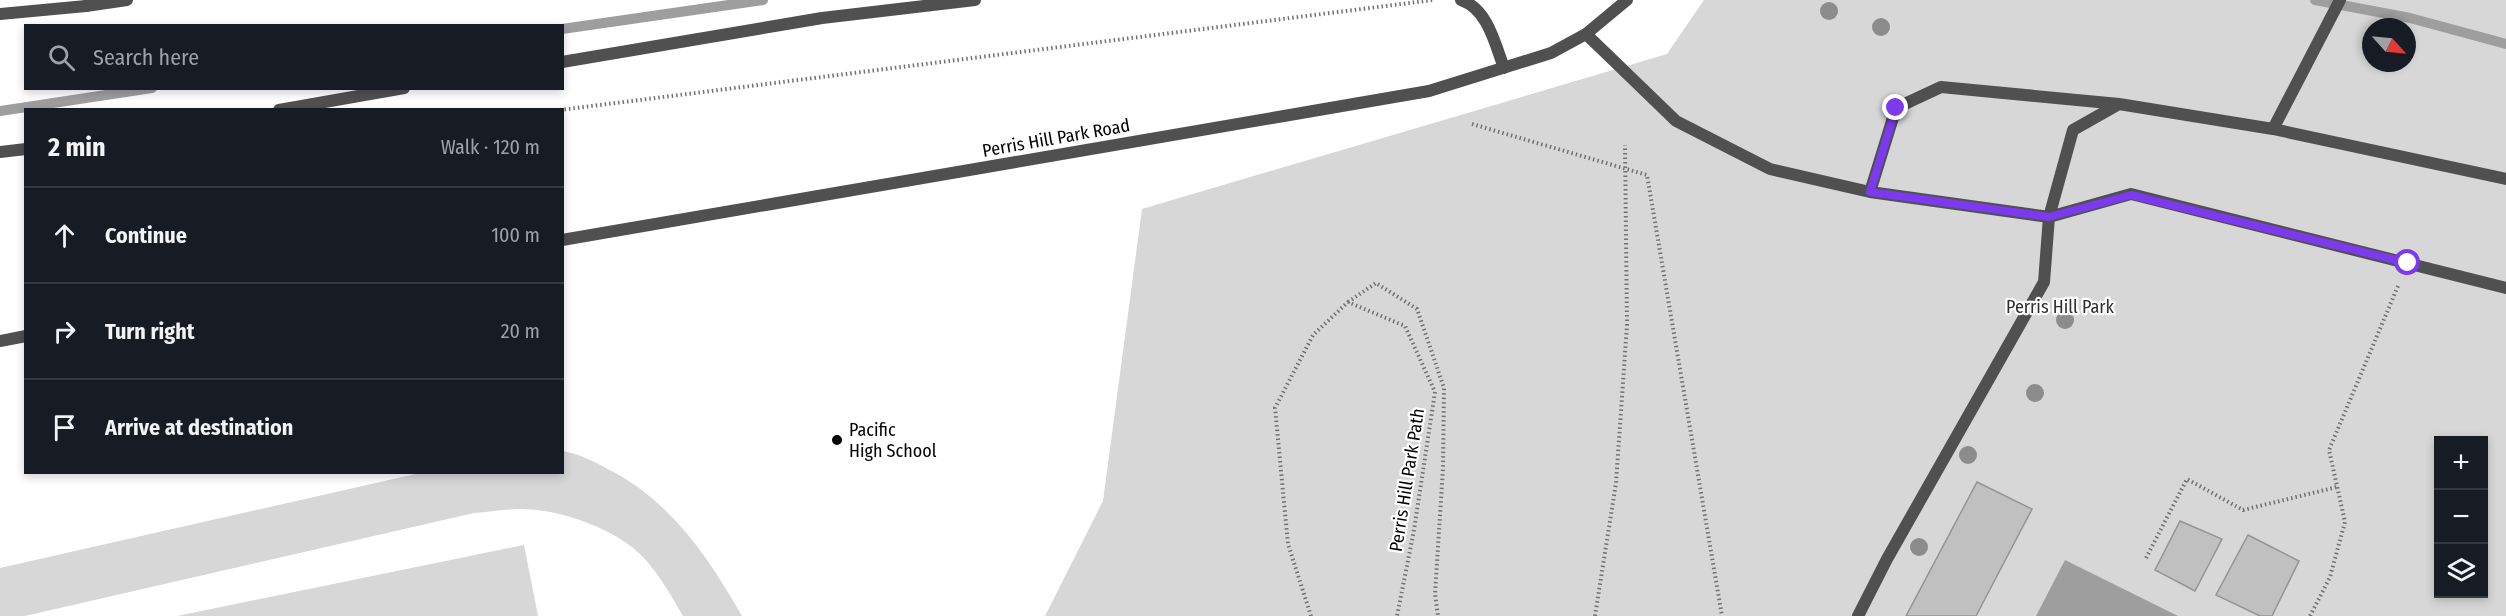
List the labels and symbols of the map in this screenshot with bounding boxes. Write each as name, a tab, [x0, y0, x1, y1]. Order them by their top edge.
north arrow	[2362, 18, 2416, 72]
route end	[1882, 94, 1908, 120]
street label: Perris Hill Park Road	[980, 114, 1132, 162]
route start	[2394, 249, 2420, 275]
park label: Perris Hill Park	[2006, 296, 2115, 318]
street label: Perris Hill Park Path	[1385, 407, 1429, 553]
place label: Pacific High School	[849, 419, 937, 462]
marker: Pacific High School	[830, 433, 844, 447]

